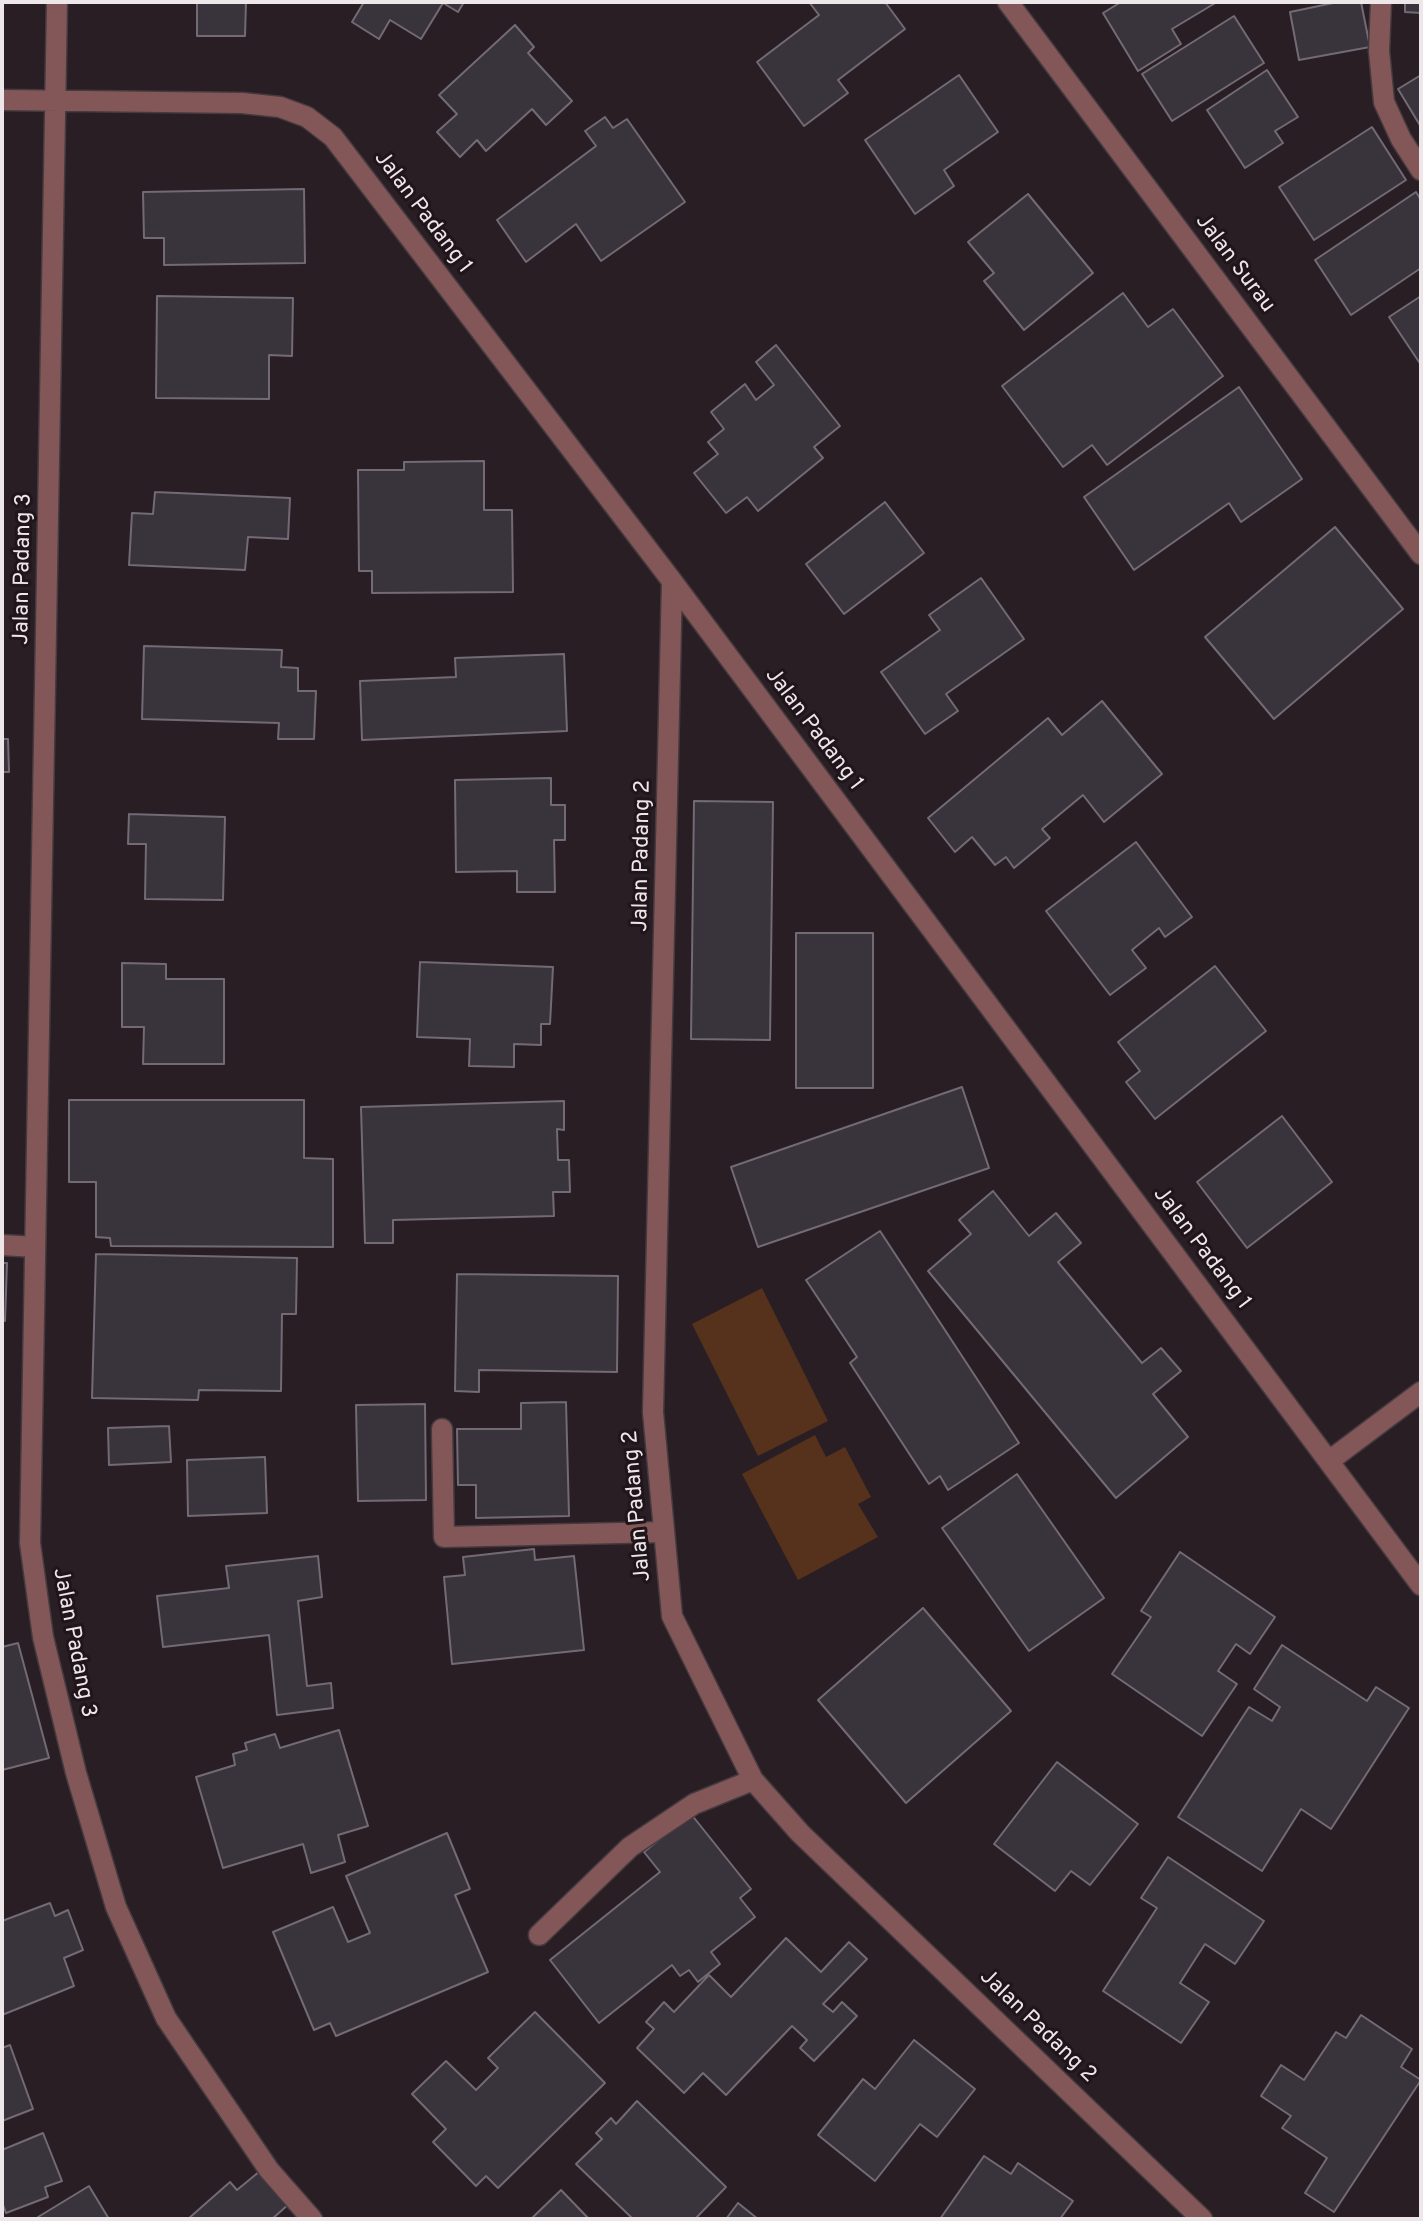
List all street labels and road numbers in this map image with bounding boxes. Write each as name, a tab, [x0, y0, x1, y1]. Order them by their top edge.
street label: Jalan Padang 1	[367, 146, 477, 280]
street label: Jalan Surau	[1188, 210, 1280, 318]
street label: Jalan Padang 3	[9, 493, 39, 645]
street label: Jalan Padang 1	[758, 663, 868, 797]
street label: Jalan Padang 2	[628, 780, 658, 932]
street label: Jalan Padang 1	[1146, 1182, 1256, 1316]
street label: Jalan Padang 2	[618, 1429, 658, 1583]
street label: Jalan Padang 3	[46, 1566, 100, 1720]
street label: Jalan Padang 2	[973, 1965, 1101, 2089]

